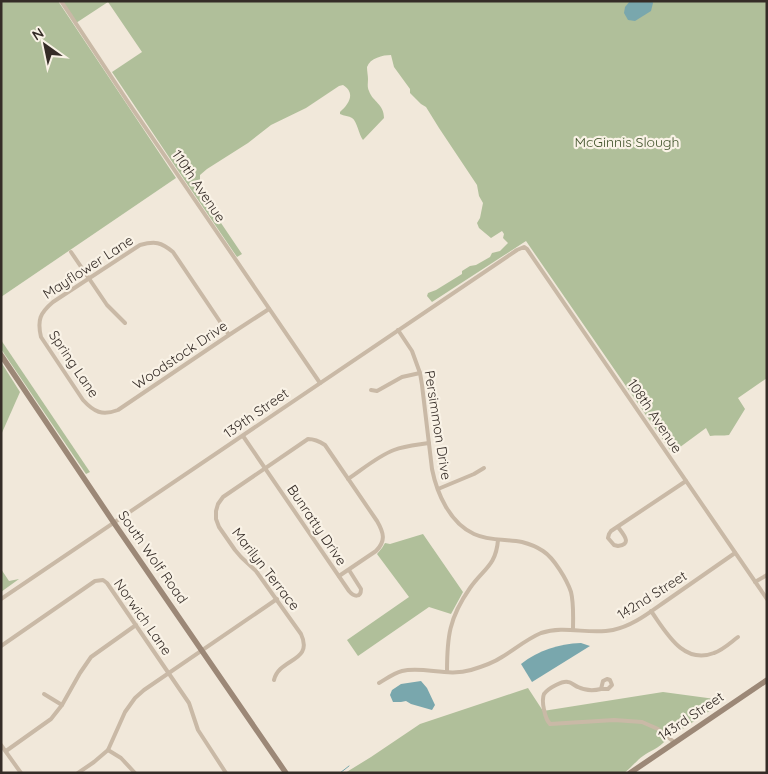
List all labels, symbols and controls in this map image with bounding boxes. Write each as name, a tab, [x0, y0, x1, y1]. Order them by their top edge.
north arrow	[20, 20, 70, 70]
text: N	[29, 24, 47, 44]
park label: McGinnis Slough	[574, 133, 680, 151]
street label: 110th Avenue	[168, 147, 230, 226]
street label: Mayflower Lane	[39, 231, 137, 303]
street label: Woodstock Drive	[129, 317, 231, 393]
street label: Spring Lane	[45, 327, 103, 401]
street label: Persimmon Drive	[420, 369, 456, 481]
street label: 108th Avenue	[624, 376, 686, 457]
street label: 139th Street	[220, 384, 292, 442]
street label: Bunratty Drive	[283, 481, 351, 569]
street label: South Wolf Road	[114, 507, 192, 607]
street label: Marilyn Terrace	[228, 524, 304, 614]
street label: 142nd Street	[614, 566, 690, 624]
street label: Norwich Lane	[110, 575, 176, 659]
street label: 143rd Street	[655, 687, 727, 745]

